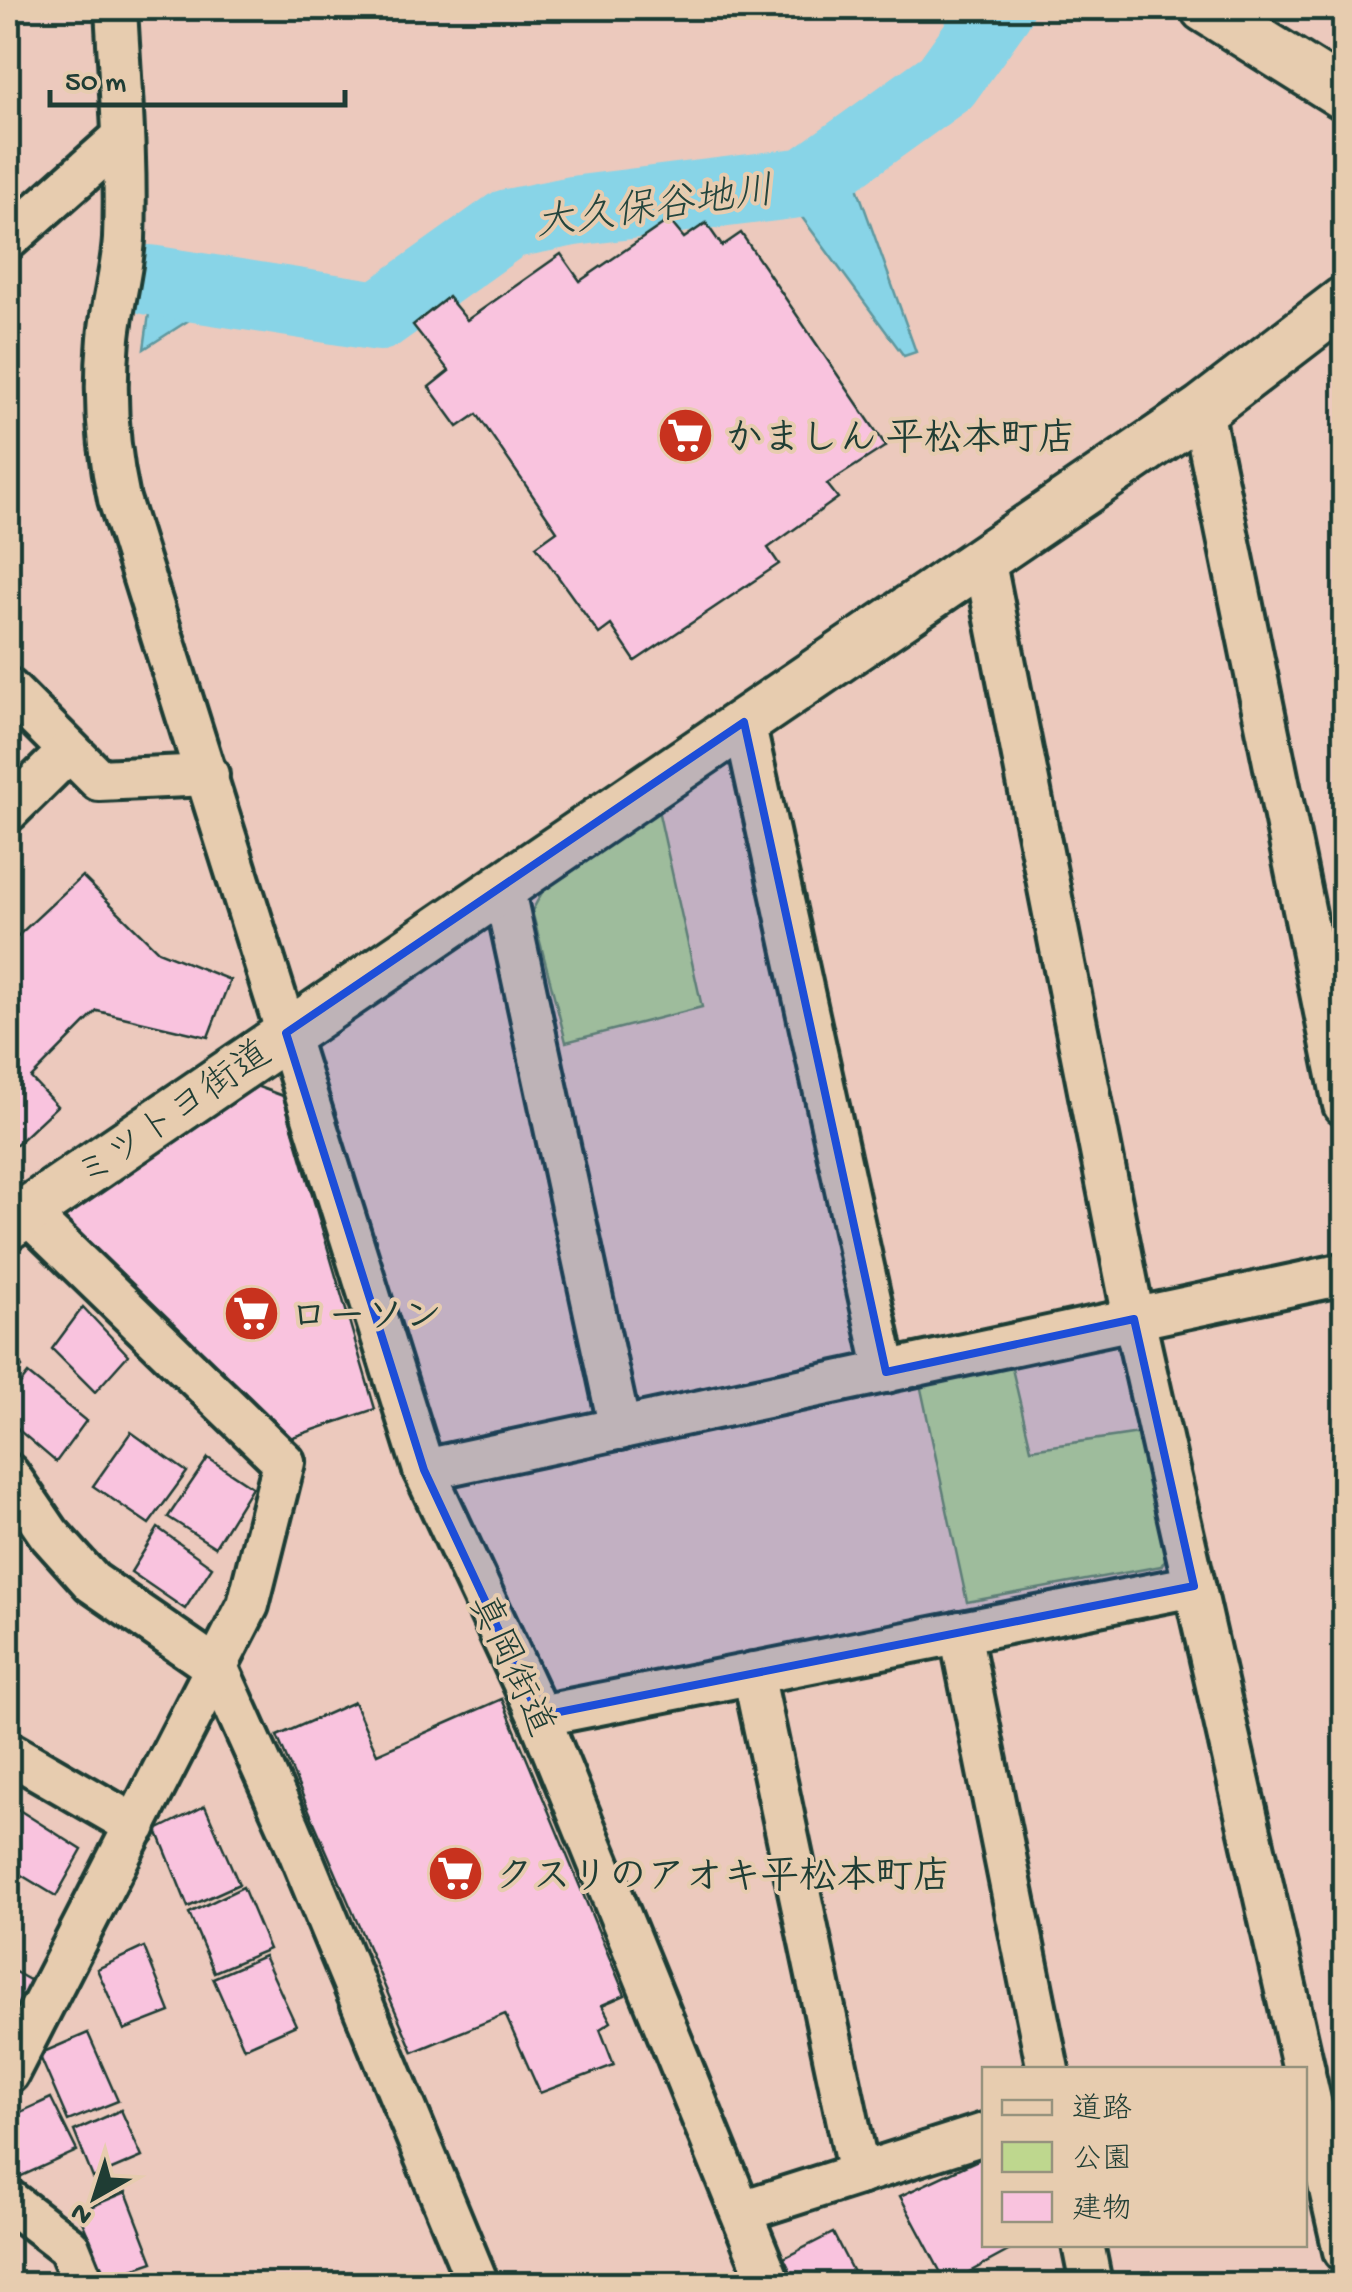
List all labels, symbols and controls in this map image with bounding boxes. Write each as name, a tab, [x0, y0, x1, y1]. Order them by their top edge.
scale bar	[50, 45, 345, 107]
text: 50 m	[65, 67, 126, 102]
water label: 大久保谷地川	[533, 168, 777, 250]
supermarket icon: かましん 平松本町店	[656, 406, 716, 466]
place label: かましん 平松本町店	[725, 417, 1076, 464]
street label: ミツトヨ街道	[68, 1032, 281, 1200]
supermarket icon: ローソン	[221, 1284, 281, 1344]
place label: ローソン	[290, 1298, 442, 1342]
street label: 真岡街道	[457, 1588, 562, 1745]
supermarket icon: クスリのアオキ平松本町店	[426, 1844, 486, 1904]
place label: クスリのアオキ平松本町店	[495, 1855, 951, 1902]
legend	[982, 2067, 1307, 2247]
text: 道路	[1072, 2093, 1132, 2129]
text: 公園	[1072, 2144, 1132, 2179]
north arrow	[45, 2147, 145, 2247]
text: 建物	[1072, 2193, 1132, 2229]
text: N	[65, 2194, 100, 2232]

